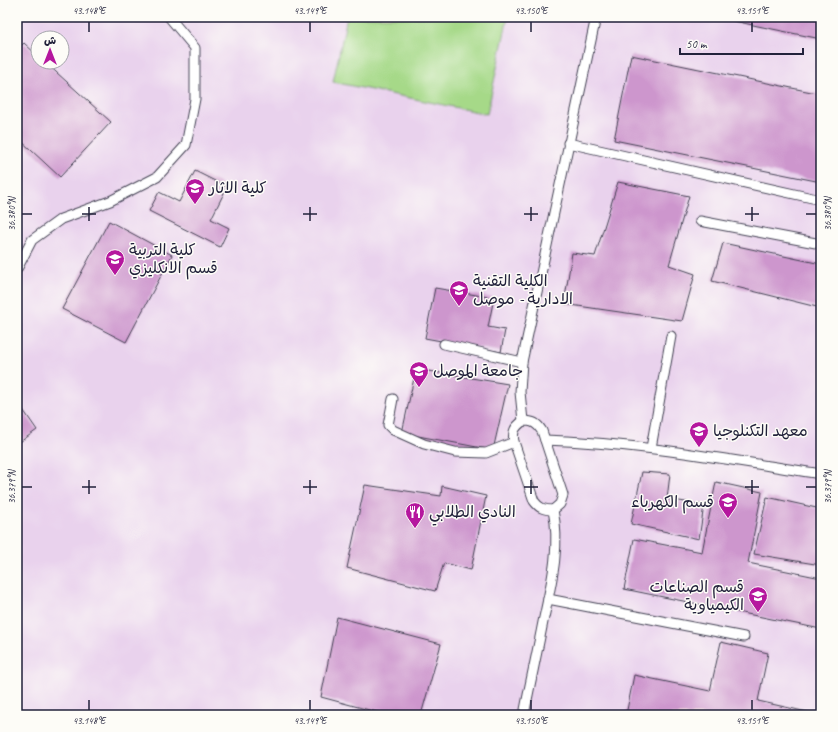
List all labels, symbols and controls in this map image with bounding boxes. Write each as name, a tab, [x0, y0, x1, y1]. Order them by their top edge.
text: 43.148°E	[73, 4, 107, 17]
text: 43.149°E	[294, 4, 328, 17]
text: 43.150°E	[515, 4, 549, 17]
text: 43.151°E	[736, 4, 770, 17]
north arrow	[30, 30, 70, 70]
scale bar	[680, 30, 803, 56]
text: ش	[44, 33, 56, 47]
text: 50 m	[686, 36, 708, 52]
school or university icon: كلية الاثار	[184, 177, 206, 205]
place label: كلية الاثار	[207, 178, 267, 198]
text: 36.380°N	[5, 195, 18, 231]
text: 36.380°N	[821, 195, 834, 231]
place label: كلية التربية قسم الانكليزي	[129, 240, 218, 280]
school or university icon: كلية التربية قسم الانكليزي	[104, 248, 126, 276]
place label: الكلية التقنية الادارية - موصل	[473, 271, 573, 309]
school or university icon: الكلية التقنية الادارية - موصل	[448, 279, 470, 307]
school or university icon: جامعة الموصل	[408, 360, 430, 388]
place label: جامعة الموصل	[433, 361, 523, 381]
school or university icon: معهد التكنلوجيا	[688, 420, 710, 448]
place label: معهد التكنلوجيا	[713, 421, 808, 441]
text: 36.379°N	[5, 468, 18, 504]
text: 36.379°N	[821, 468, 834, 504]
school or university icon: قسم الكهرباء	[717, 491, 739, 519]
place label: قسم الكهرباء	[631, 492, 714, 514]
restaurant icon: النادي الطلابي	[404, 501, 426, 529]
place label: النادي الطلابي	[429, 502, 516, 526]
place label: قسم الصناعات الكيمياوية	[650, 577, 744, 615]
school or university icon: قسم الصناعات الكيمياوية	[747, 585, 769, 613]
text: 43.148°E	[73, 714, 107, 727]
text: 43.149°E	[294, 714, 328, 727]
text: 43.150°E	[515, 714, 549, 727]
text: 43.151°E	[736, 714, 770, 727]

